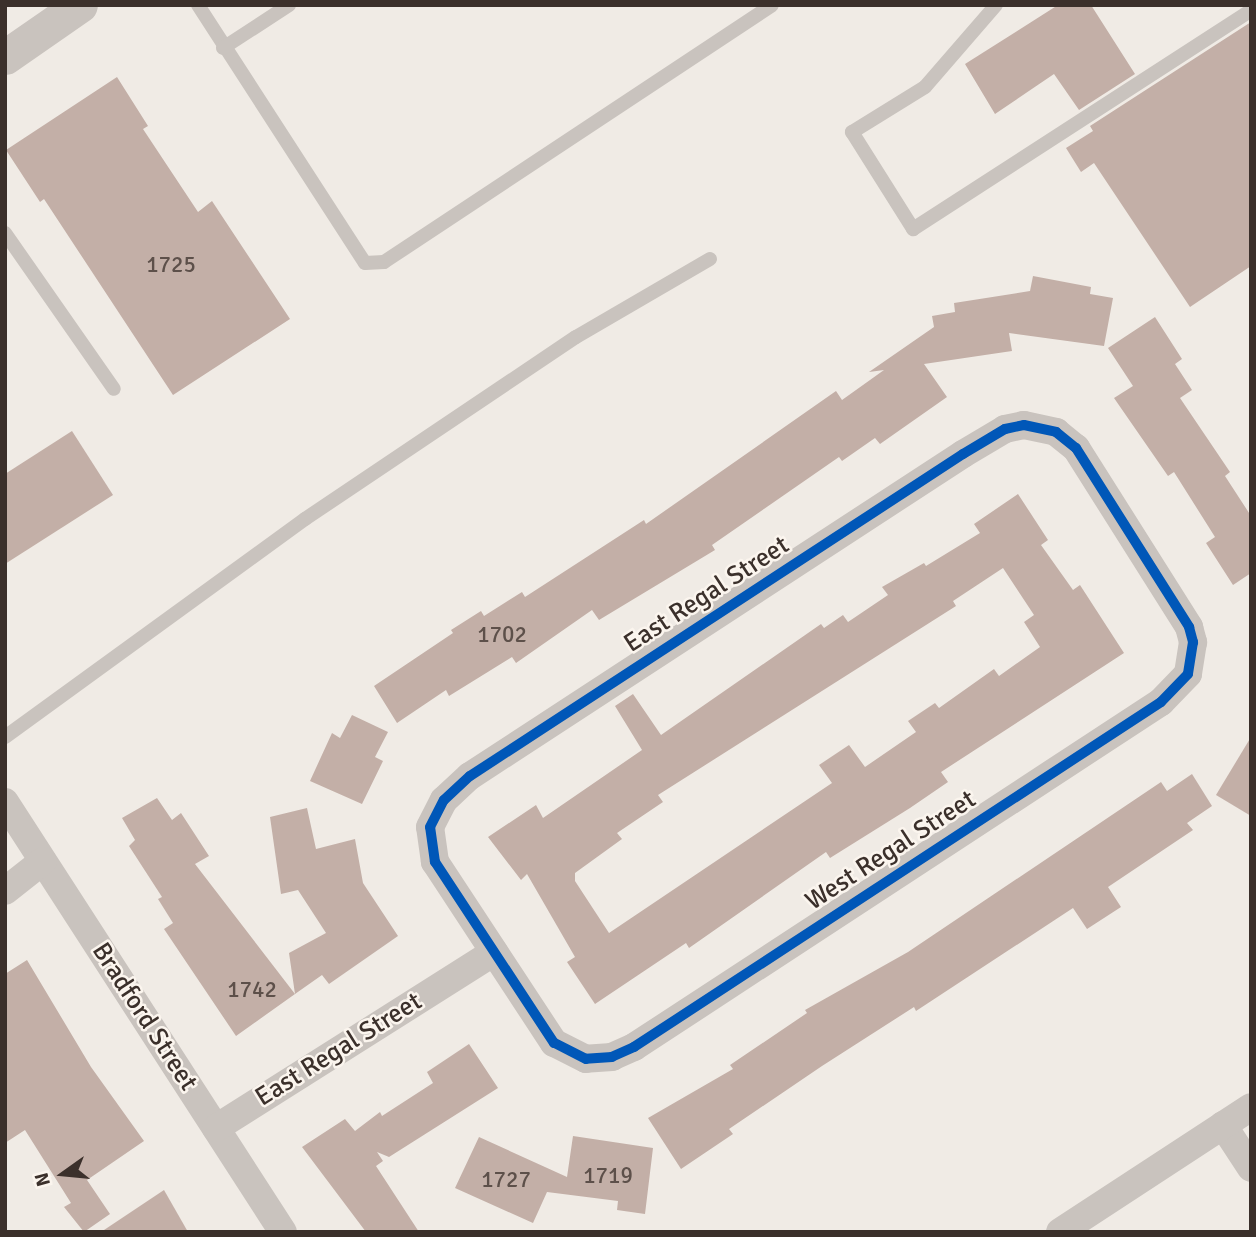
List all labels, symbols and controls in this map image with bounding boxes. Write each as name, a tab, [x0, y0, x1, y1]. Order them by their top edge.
house number: 1725	[146, 251, 196, 279]
street label: East Regal Street	[619, 530, 795, 660]
house number: 1702	[477, 621, 527, 649]
street label: West Regal Street	[800, 784, 982, 918]
street label: Bradford Street	[85, 937, 203, 1097]
house number: 1742	[227, 976, 277, 1004]
street label: East Regal Street	[250, 986, 428, 1114]
north arrow	[28, 1139, 98, 1209]
house number: 1719	[583, 1162, 633, 1190]
house number: 1727	[481, 1166, 531, 1194]
text: N	[29, 1170, 56, 1189]

